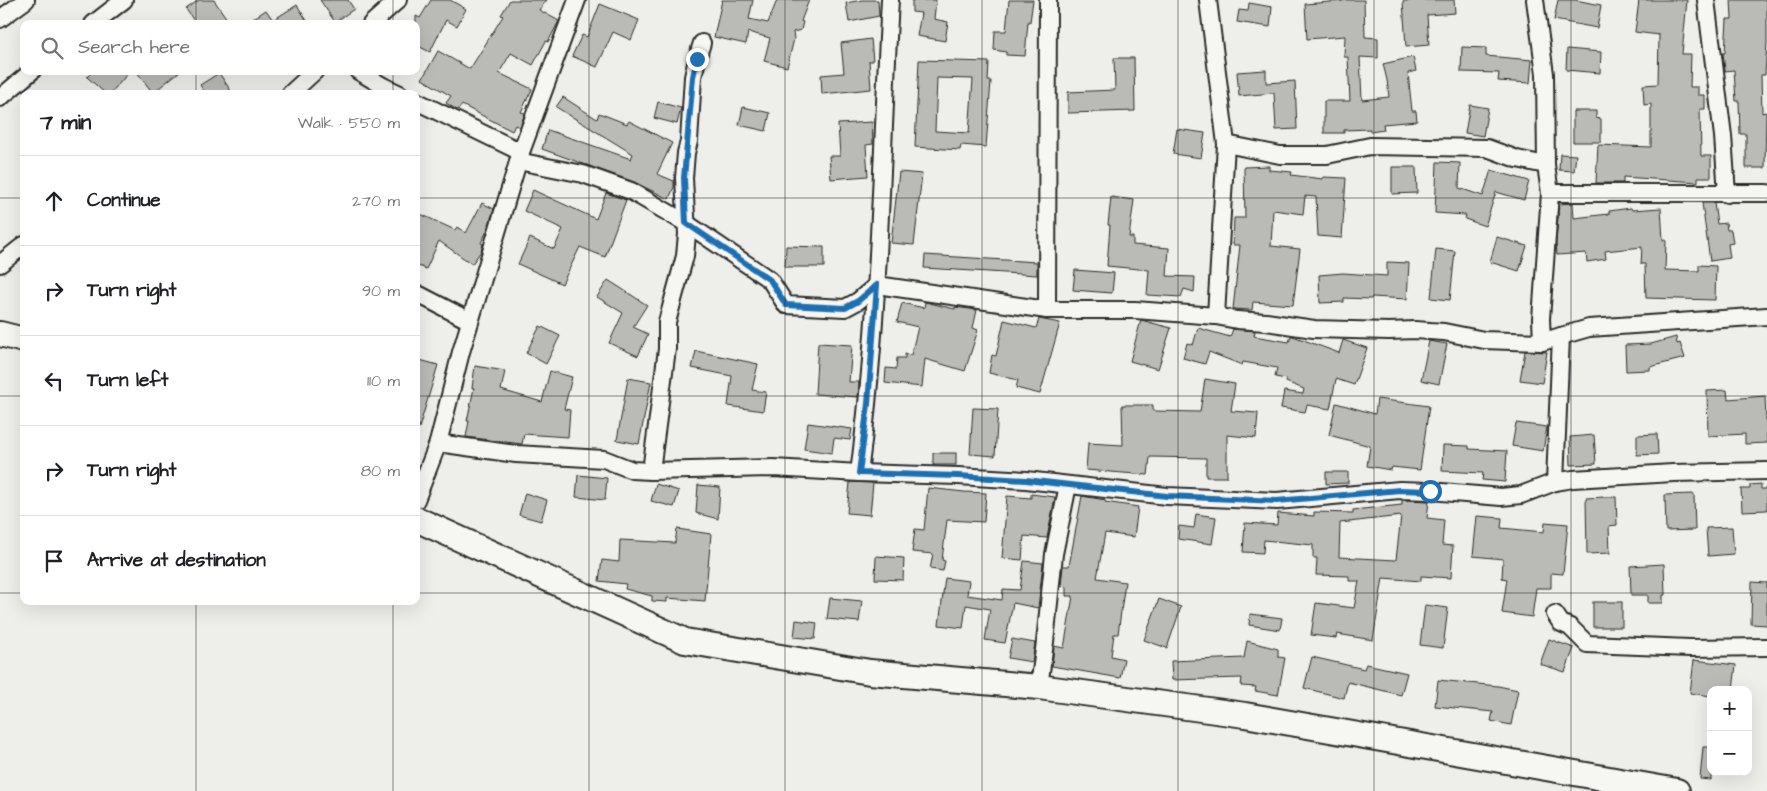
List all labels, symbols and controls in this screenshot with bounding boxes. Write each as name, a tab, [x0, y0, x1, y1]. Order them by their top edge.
search box	[20, 20, 420, 75]
icon: search	[38, 34, 66, 62]
text: Search here	[78, 34, 190, 61]
route end	[686, 48, 709, 71]
text: 7 min	[40, 108, 91, 137]
text: Walk · 550 m	[298, 112, 400, 134]
icon: ahead	[40, 187, 68, 215]
text: Continue	[87, 187, 161, 214]
text: 270 m	[352, 190, 400, 212]
icon: right	[40, 277, 68, 305]
text: Turn right	[87, 277, 176, 304]
text: 90 m	[362, 280, 400, 302]
icon: left	[40, 367, 68, 395]
text: Turn left	[87, 367, 168, 394]
text: 110 m	[367, 370, 400, 392]
icon: right	[40, 457, 68, 485]
text: Turn right	[87, 457, 176, 484]
text: 80 m	[361, 460, 400, 482]
route start	[1419, 480, 1442, 503]
icon: arrive	[40, 547, 68, 575]
text: Arrive at destination	[87, 547, 266, 574]
map controls	[1707, 686, 1752, 776]
button: +	[1707, 686, 1752, 731]
button: −	[1707, 731, 1752, 776]

